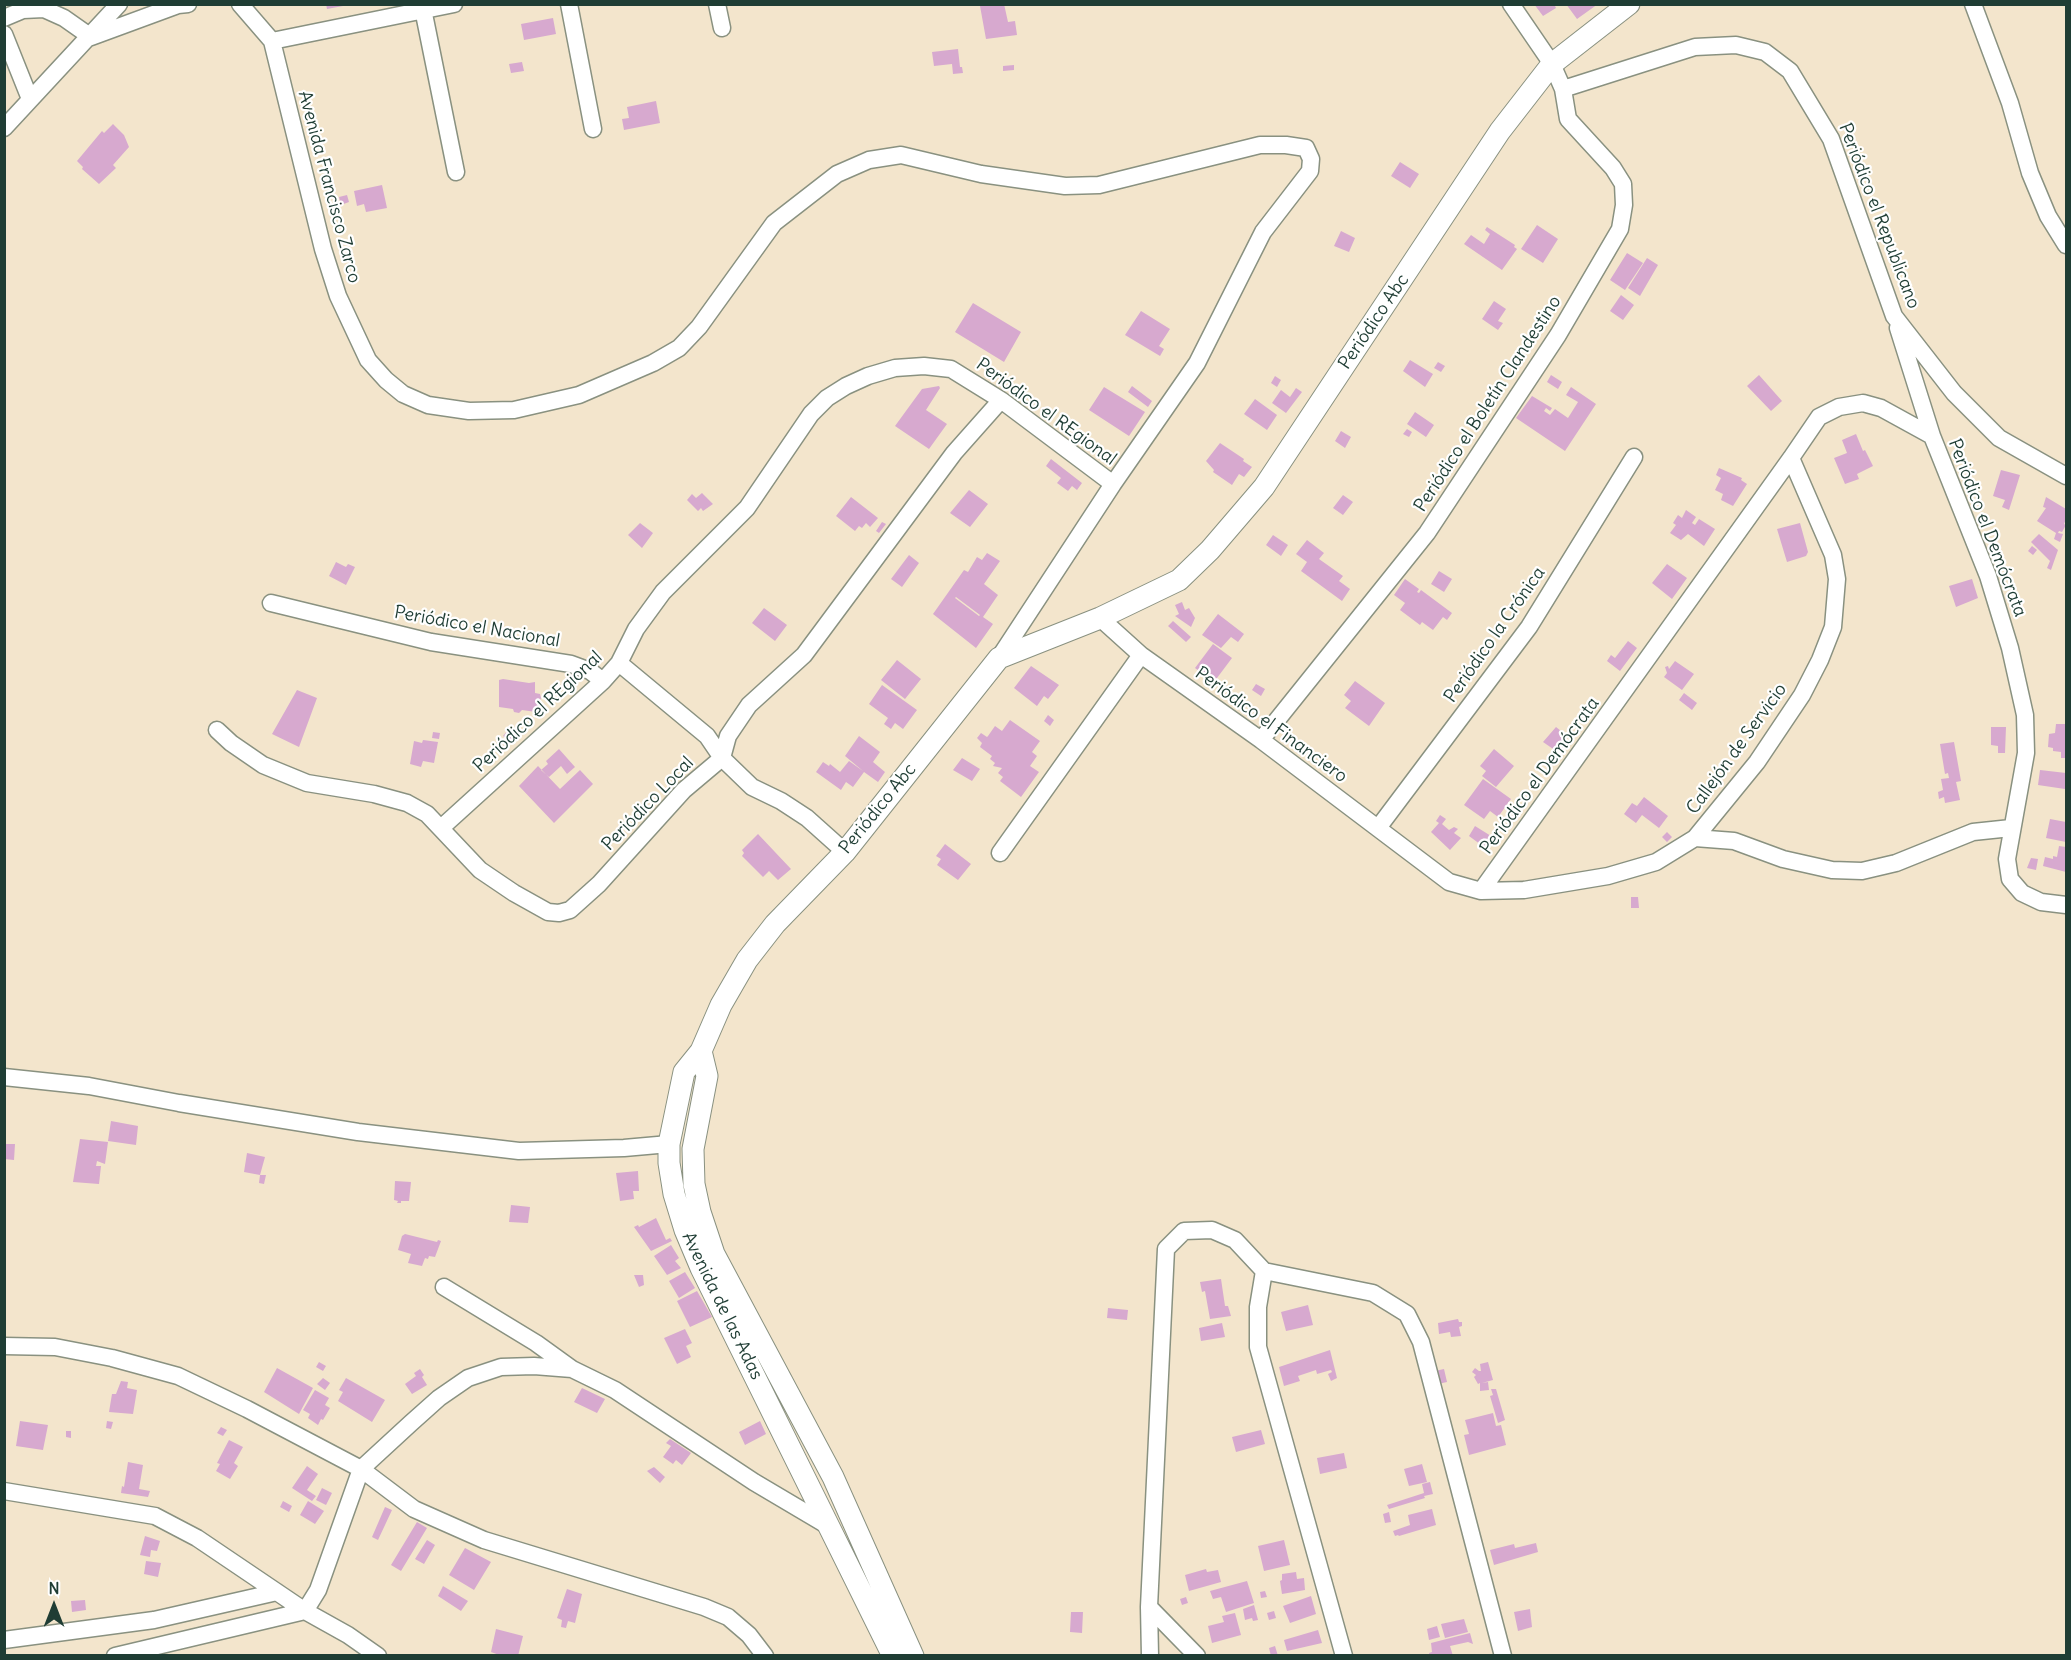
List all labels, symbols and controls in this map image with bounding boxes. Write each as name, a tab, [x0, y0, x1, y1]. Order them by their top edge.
street label: Avenida Francisco Zarco	[293, 89, 365, 285]
street label: Periódico el Republicano	[1834, 120, 1924, 312]
street label: Periódico Abc	[1334, 270, 1414, 374]
street label: Periódico el Boletín Clandestino	[1410, 292, 1566, 516]
street label: Periódico el REgional	[972, 354, 1120, 470]
street label: Periódico el Demócrata	[1943, 436, 2031, 620]
street label: Periódico la Crónica	[1440, 563, 1550, 707]
street label: Periódico el Nacional	[392, 602, 562, 652]
street label: Periódico el REgional	[469, 647, 607, 777]
street label: Periódico el Financiero	[1191, 663, 1351, 787]
street label: Callejón de Servicio	[1682, 679, 1792, 819]
street label: Periódico el Demócrata	[1476, 693, 1604, 859]
street label: Periódico Local	[598, 752, 698, 856]
street label: Periódico Abc	[835, 759, 921, 859]
street label: Avenida de las Adas	[677, 1229, 767, 1383]
north arrow	[24, 1576, 84, 1636]
text: N	[48, 1578, 60, 1598]

